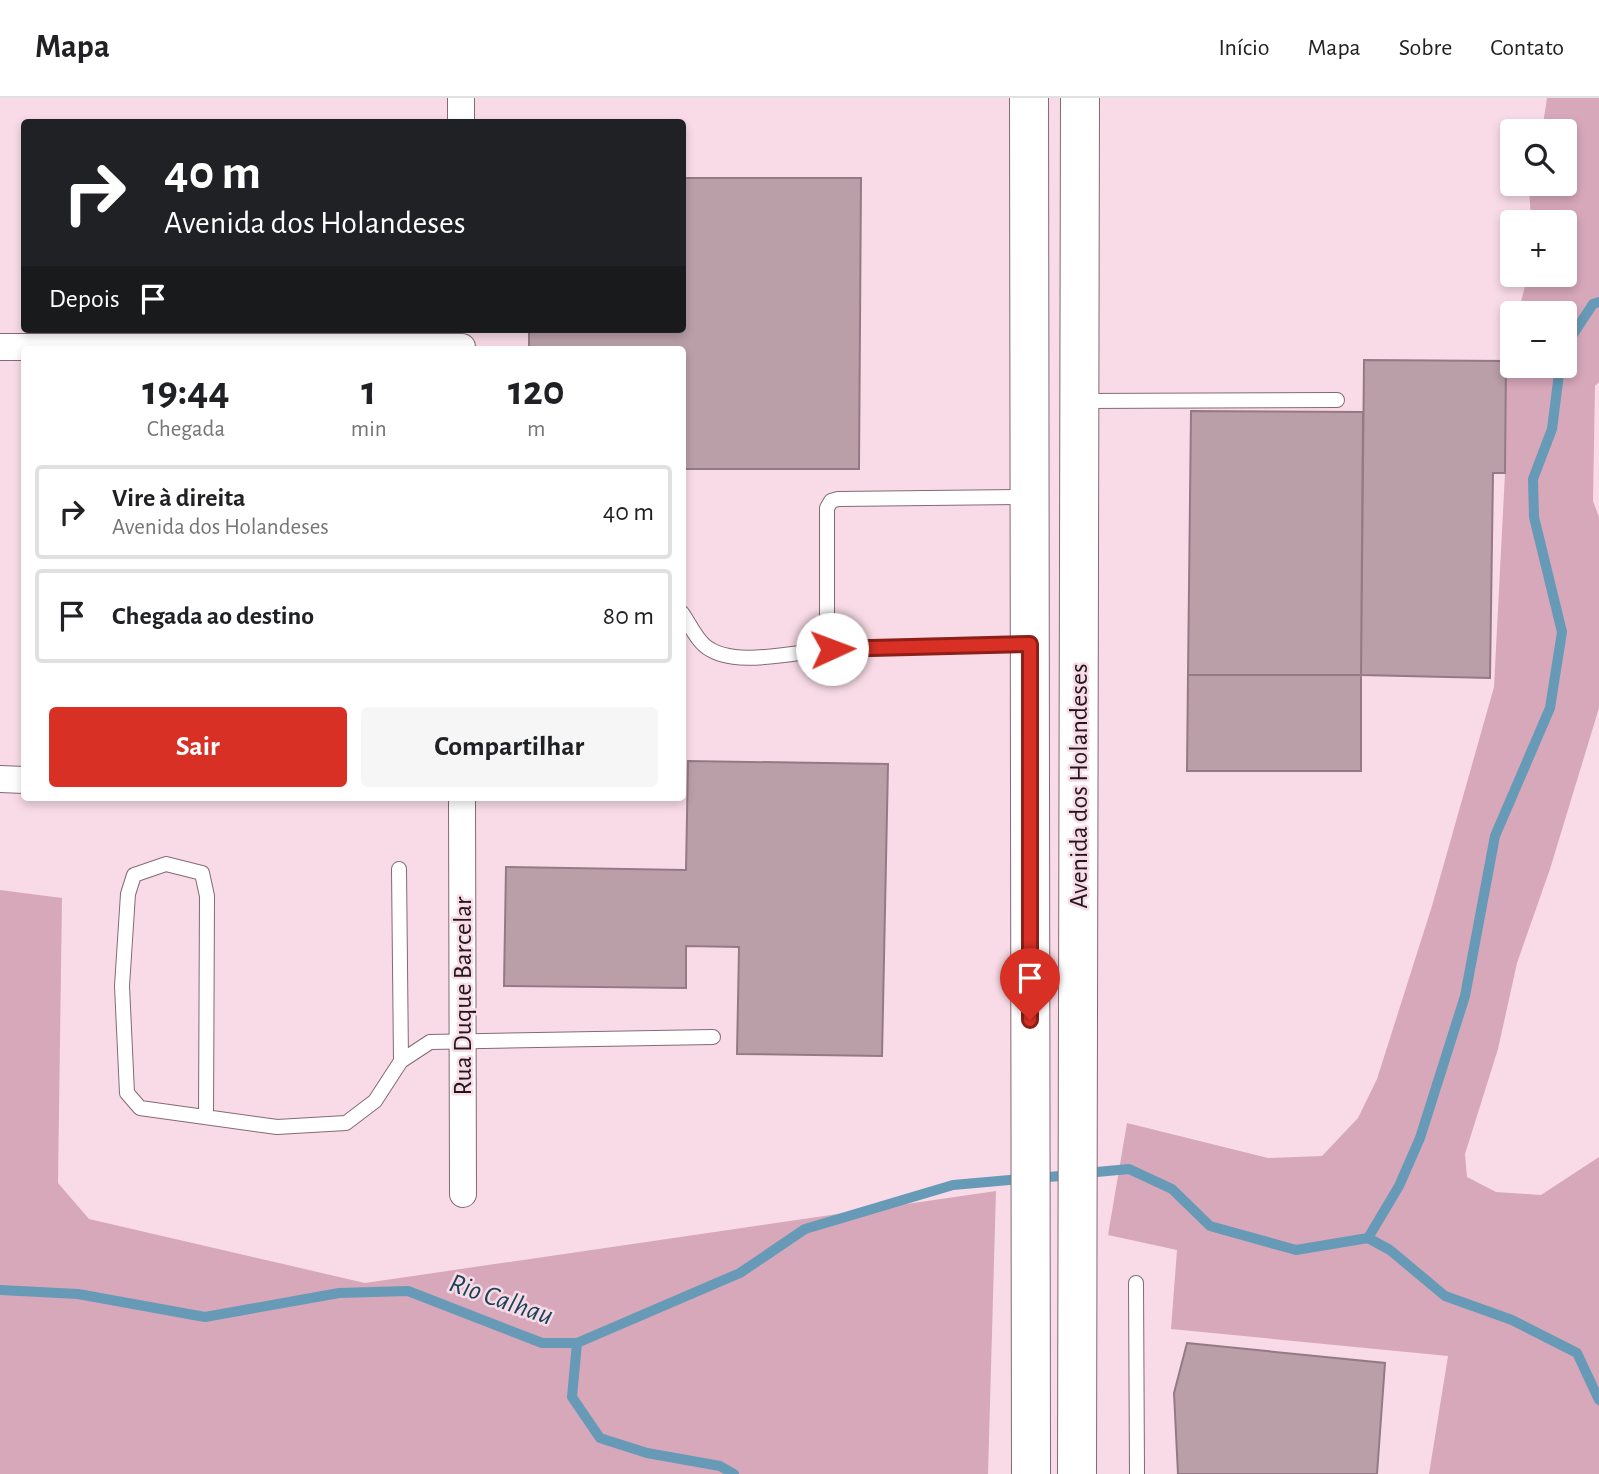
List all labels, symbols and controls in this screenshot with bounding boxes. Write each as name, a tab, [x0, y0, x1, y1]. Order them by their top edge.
text: Mapa	[35, 31, 110, 64]
text: Início	[1218, 36, 1270, 60]
text: Mapa	[1308, 36, 1361, 60]
text: Sobre	[1399, 36, 1452, 60]
text: Contato	[1490, 36, 1564, 60]
map controls	[1500, 119, 1577, 378]
button: search	[1500, 119, 1577, 196]
icon: right	[49, 147, 140, 238]
text: 40 m	[164, 149, 261, 198]
text: Avenida dos Holandeses	[164, 207, 466, 239]
button: +	[1500, 210, 1577, 287]
icon: arrive	[134, 280, 172, 318]
text: Depois	[49, 286, 120, 312]
button: −	[1500, 301, 1577, 378]
text: 19:44	[142, 370, 230, 412]
text: 1	[361, 370, 376, 412]
text: 120	[508, 370, 565, 412]
text: Chegada	[147, 418, 225, 441]
text: min	[351, 418, 387, 441]
text: m	[527, 418, 546, 441]
text: Vire à direita	[112, 485, 246, 511]
icon: right	[53, 493, 91, 531]
text: 40 m	[603, 499, 654, 525]
text: Avenida dos Holandeses	[112, 516, 329, 539]
icon: arrive	[53, 597, 91, 635]
text: Chegada ao destino	[112, 603, 314, 629]
text: 80 m	[603, 603, 654, 629]
position arrow	[795, 612, 869, 686]
street label: Avenida dos Holandeses	[1066, 663, 1092, 909]
button: Sair	[49, 707, 347, 787]
button: Compartilhar	[361, 707, 658, 787]
street label: Rua Duque Barcelar	[450, 896, 476, 1095]
pin	[1000, 948, 1060, 1020]
icon: arrive	[1011, 959, 1049, 997]
water label: Rio Calhau	[445, 1269, 557, 1331]

